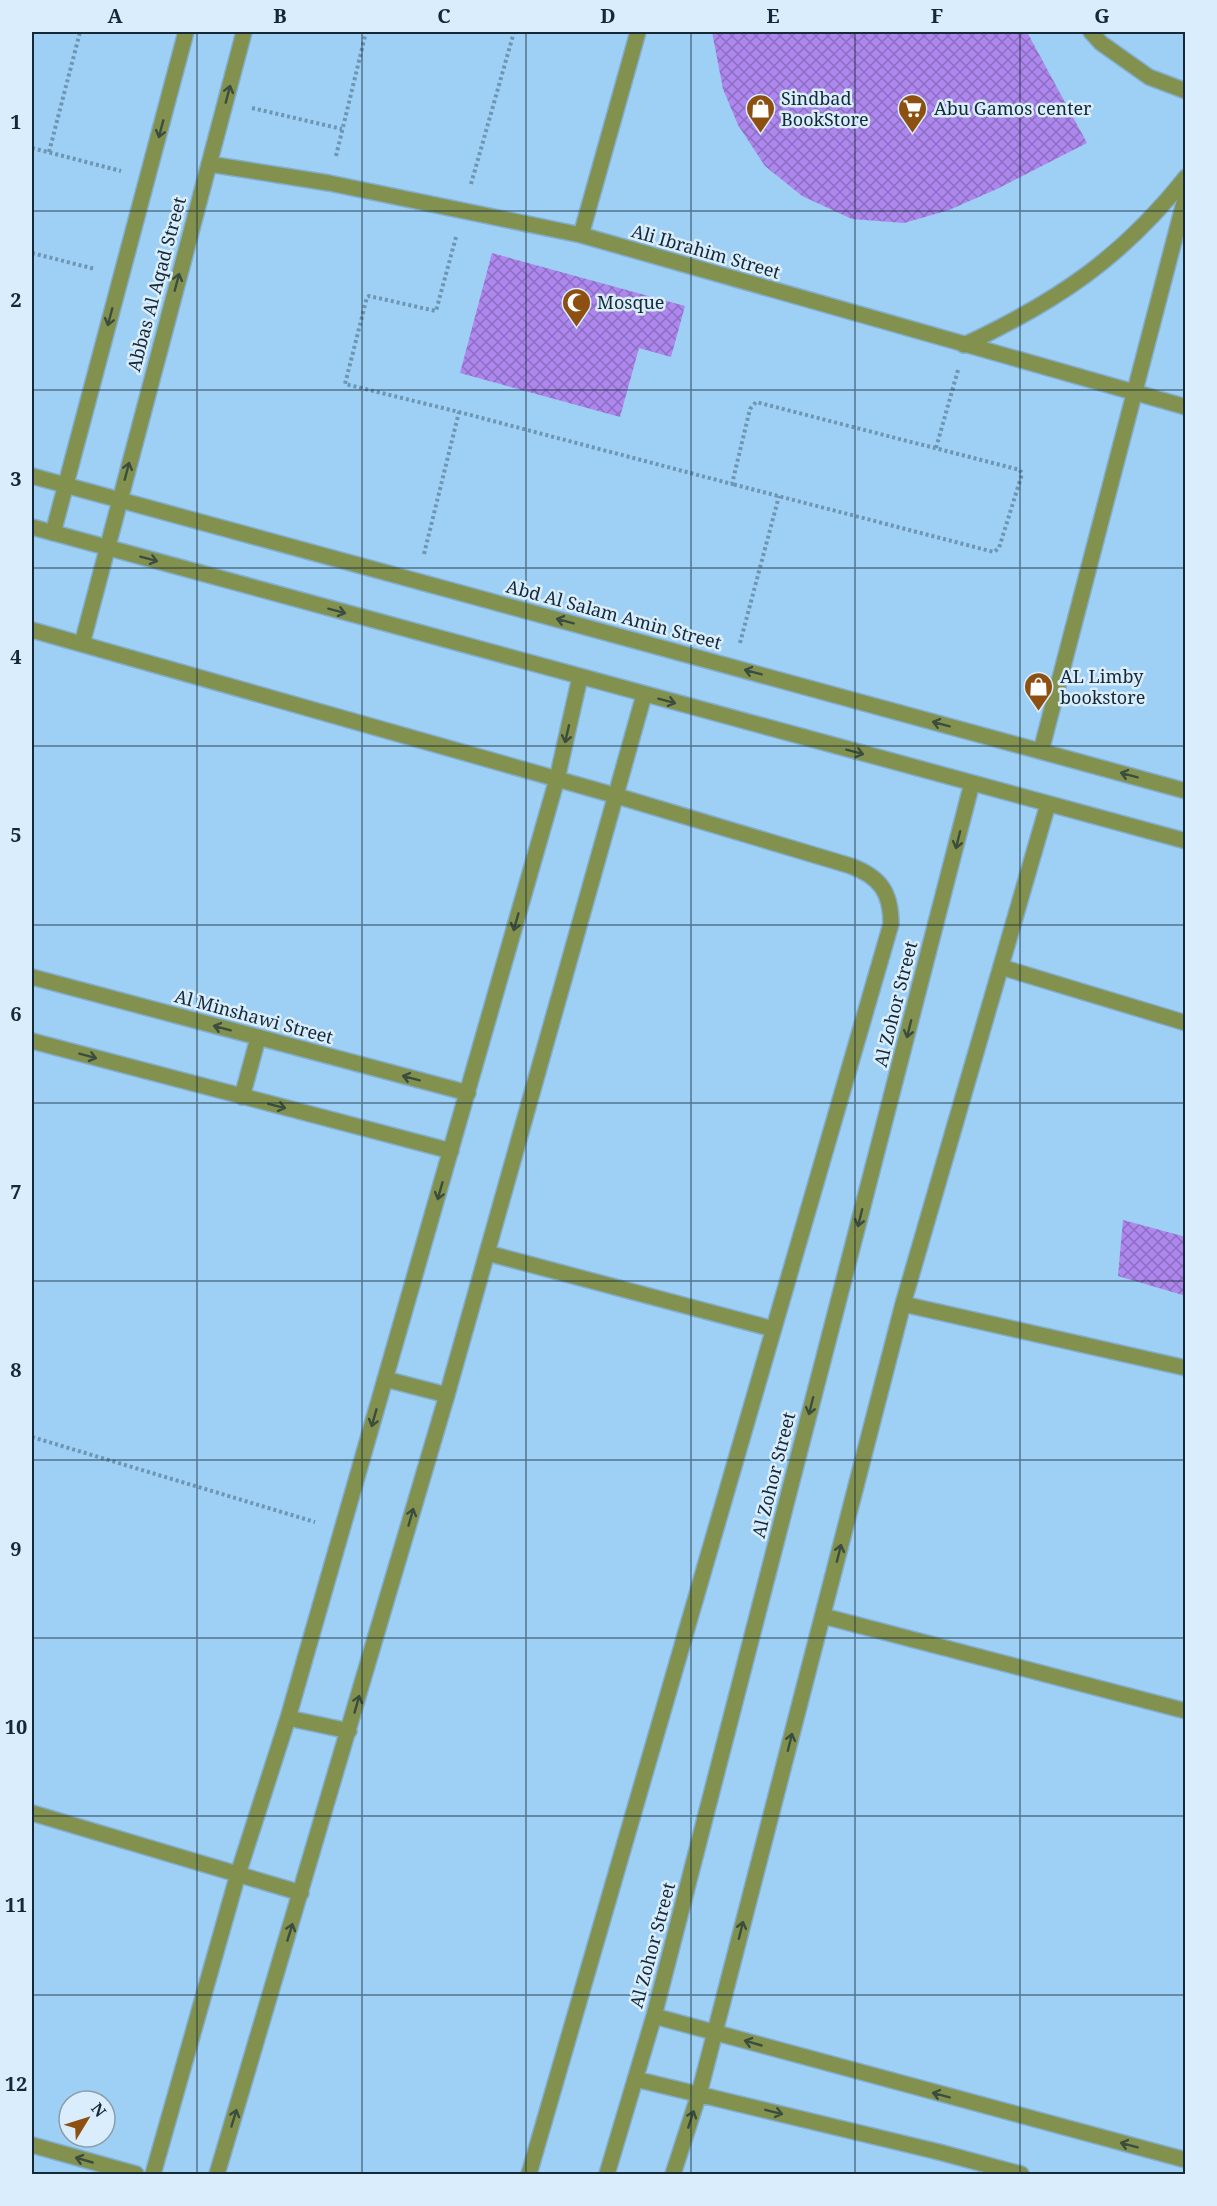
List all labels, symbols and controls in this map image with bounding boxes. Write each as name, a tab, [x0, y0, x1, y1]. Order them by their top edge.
text: A	[107, 2, 123, 29]
text: B	[273, 2, 287, 29]
text: C	[437, 2, 451, 29]
text: D	[600, 2, 616, 29]
text: E	[766, 2, 780, 29]
text: F	[931, 2, 943, 29]
text: G	[1094, 2, 1110, 29]
one-way arrow	[222, 85, 234, 104]
place label: Sindbad BookStore	[781, 86, 869, 131]
shop icon: Sindbad BookStore	[744, 92, 776, 134]
supermarket icon: Abu Gamos center	[897, 92, 929, 134]
place label: Abu Gamos center	[934, 96, 1092, 120]
text: 1	[10, 108, 22, 135]
one-way arrow	[154, 119, 166, 138]
street label: Abbas Al Aqad Street	[121, 194, 191, 374]
street label: Ali Ibrahim Street	[629, 218, 783, 284]
one-way arrow	[172, 273, 184, 292]
text: 2	[10, 286, 22, 313]
mosque icon: Mosque	[560, 286, 592, 328]
place label: Mosque	[597, 290, 665, 314]
one-way arrow	[104, 307, 116, 326]
one-way arrow	[122, 462, 133, 481]
text: 3	[10, 465, 22, 492]
one-way arrow	[139, 554, 158, 565]
street label: Abd Al Salam Amin Street	[504, 574, 724, 654]
one-way arrow	[327, 605, 346, 617]
one-way arrow	[556, 614, 575, 626]
text: 4	[10, 643, 22, 670]
place label: AL Limby bookstore	[1060, 664, 1145, 709]
one-way arrow	[744, 666, 763, 677]
shop icon: AL Limby bookstore	[1023, 670, 1055, 712]
one-way arrow	[657, 696, 676, 707]
one-way arrow	[932, 717, 951, 729]
one-way arrow	[561, 725, 573, 744]
one-way arrow	[845, 746, 864, 758]
one-way arrow	[1120, 769, 1139, 781]
text: 5	[10, 821, 22, 848]
one-way arrow	[951, 830, 963, 849]
one-way arrow	[510, 913, 521, 932]
street label: Al Zohor Street	[868, 938, 922, 1070]
street label: Al Minshawi Street	[172, 983, 336, 1049]
text: 6	[10, 1000, 22, 1027]
one-way arrow	[903, 1019, 914, 1038]
one-way arrow	[213, 1022, 232, 1033]
one-way arrow	[78, 1051, 97, 1063]
one-way arrow	[402, 1072, 421, 1083]
one-way arrow	[267, 1101, 286, 1112]
text: 7	[10, 1178, 22, 1205]
one-way arrow	[434, 1181, 445, 1200]
one-way arrow	[854, 1208, 866, 1227]
text: 8	[10, 1356, 22, 1383]
one-way arrow	[805, 1397, 817, 1416]
one-way arrow	[368, 1409, 379, 1428]
street label: Al Zohor Street	[746, 1409, 800, 1541]
one-way arrow	[406, 1508, 417, 1527]
text: 9	[10, 1535, 22, 1562]
one-way arrow	[833, 1544, 845, 1563]
one-way arrow	[352, 1695, 363, 1714]
text: 10	[5, 1713, 27, 1740]
one-way arrow	[785, 1732, 796, 1751]
street label: Al Zohor Street	[624, 1880, 680, 2010]
text: 11	[5, 1891, 27, 1918]
one-way arrow	[736, 1921, 748, 1940]
one-way arrow	[285, 1923, 296, 1942]
one-way arrow	[743, 2037, 762, 2048]
text: 12	[5, 2070, 27, 2097]
one-way arrow	[931, 2088, 950, 2100]
north arrow	[57, 2089, 117, 2149]
text: N	[86, 2098, 112, 2122]
one-way arrow	[764, 2106, 783, 2118]
one-way arrow	[229, 2109, 240, 2128]
one-way arrow	[686, 2110, 697, 2129]
one-way arrow	[1120, 2139, 1139, 2150]
one-way arrow	[75, 2154, 94, 2165]

